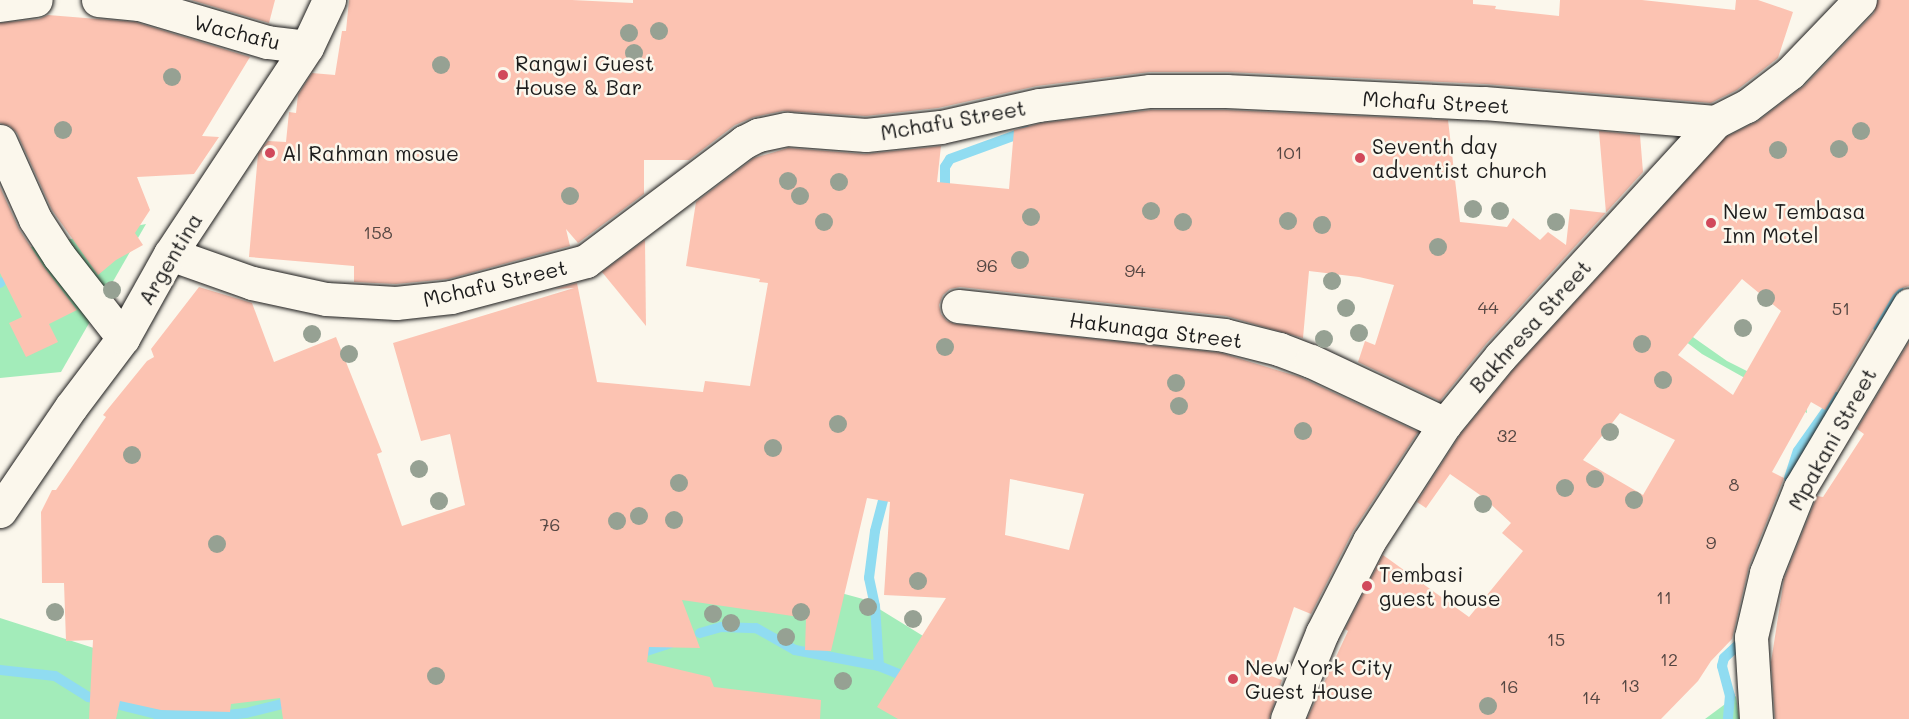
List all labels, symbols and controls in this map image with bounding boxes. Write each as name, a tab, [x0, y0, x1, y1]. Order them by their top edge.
street label: Wachafu	[191, 9, 283, 55]
place label: Rangwi Guest House & Bar	[515, 50, 654, 100]
marker: Rangwi Guest House & Bar	[496, 68, 510, 82]
street label: Mchafu Street	[1362, 86, 1510, 118]
street label: Mchafu Street	[878, 95, 1028, 145]
place label: Seventh day adventist church	[1372, 133, 1546, 183]
place label: Al Rahman mosue	[282, 140, 459, 166]
house number: 101	[1275, 141, 1303, 163]
marker: Al Rahman mosue	[263, 146, 277, 160]
marker: Seventh day adventist church	[1353, 151, 1367, 165]
place label: New Tembasa Inn Motel	[1723, 198, 1866, 248]
street label: Argentina	[133, 209, 207, 309]
marker: New Tembasa Inn Motel	[1704, 216, 1718, 230]
house number: 158	[363, 221, 393, 243]
street label: Mchafu Street	[420, 254, 570, 312]
house number: 96	[976, 254, 998, 276]
street label: Bakhresa Street	[1464, 255, 1596, 397]
house number: 94	[1124, 259, 1146, 281]
house number: 44	[1477, 296, 1499, 318]
house number: 51	[1832, 297, 1850, 319]
street label: Hakunaga Street	[1068, 307, 1244, 353]
street label: Mpakani Street	[1783, 364, 1881, 514]
house number: 32	[1497, 424, 1517, 446]
house number: 8	[1729, 473, 1739, 495]
house number: 76	[540, 513, 560, 535]
house number: 9	[1706, 531, 1716, 553]
place label: Tembasi guest house	[1379, 561, 1501, 611]
marker: Tembasi guest house	[1360, 579, 1374, 593]
house number: 11	[1656, 586, 1672, 608]
house number: 15	[1547, 628, 1565, 650]
house number: 12	[1660, 648, 1678, 670]
place label: New York City Guest House	[1245, 654, 1393, 704]
marker: New York City Guest House	[1226, 672, 1240, 686]
house number: 13	[1621, 674, 1639, 696]
house number: 16	[1500, 675, 1518, 697]
house number: 14	[1582, 686, 1600, 708]

